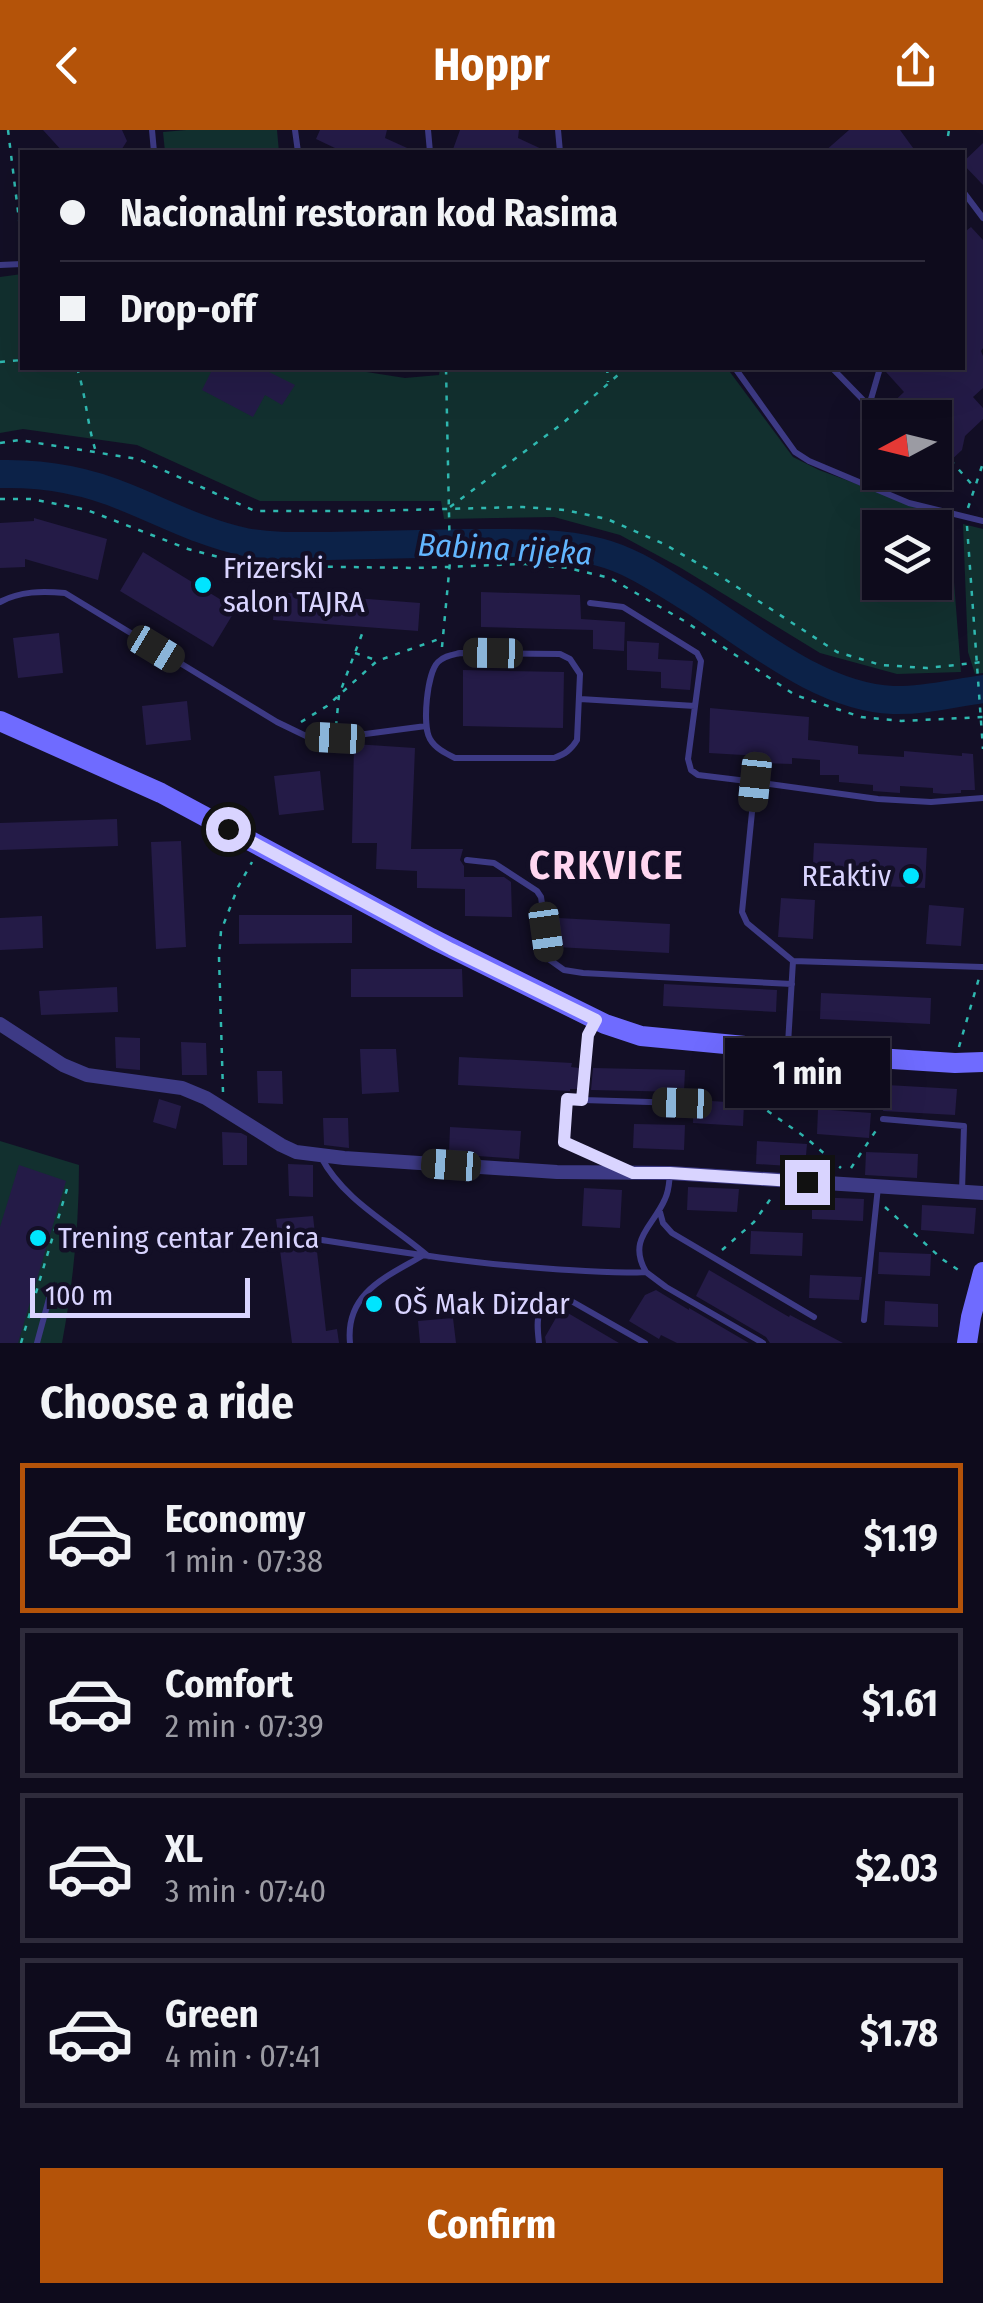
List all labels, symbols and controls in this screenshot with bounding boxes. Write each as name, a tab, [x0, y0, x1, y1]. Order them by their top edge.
icon: back	[40, 38, 95, 93]
text: Hoppr	[433, 38, 550, 92]
icon: share	[888, 38, 943, 93]
text: Nacionalni restoran kod Rasima	[120, 190, 618, 236]
text: Drop-off	[120, 286, 256, 332]
north arrow	[862, 400, 952, 490]
map controls	[862, 400, 952, 600]
button: layers	[862, 510, 952, 600]
water label: Babina rijeka	[417, 525, 593, 573]
place label: Frizerski salon TAJRA	[223, 550, 365, 620]
marker: Frizerski salon TAJRA	[192, 574, 214, 596]
car	[123, 621, 189, 677]
car	[463, 637, 523, 669]
car	[304, 721, 366, 755]
car	[737, 751, 773, 813]
route start	[206, 807, 251, 852]
district label: CRKVICE	[529, 842, 685, 890]
place label: REaktiv	[802, 858, 892, 894]
marker: REaktiv	[900, 865, 922, 887]
car	[527, 900, 565, 964]
callout: 1 min	[724, 1037, 890, 1107]
text: 1 min	[773, 1054, 842, 1092]
car	[651, 1087, 713, 1119]
car	[420, 1148, 482, 1182]
route end	[785, 1160, 830, 1205]
place label: Trening centar Zenica	[58, 1220, 319, 1256]
marker: Trening centar Zenica	[27, 1227, 49, 1249]
scale bar	[30, 1273, 250, 1318]
text: 100 m	[45, 1279, 113, 1312]
place label: OŠ Mak Dizdar	[394, 1286, 570, 1322]
marker: OŠ Mak Dizdar	[363, 1293, 385, 1315]
text: Choose a ride	[40, 1376, 294, 1430]
icon: car	[45, 1493, 135, 1583]
text: Economy	[165, 1496, 305, 1542]
text: $1.19	[864, 1515, 938, 1561]
text: 1 min · 07:38	[165, 1542, 323, 1580]
icon: car	[45, 1658, 135, 1748]
text: Comfort	[165, 1661, 293, 1707]
text: $1.61	[862, 1680, 938, 1726]
text: 2 min · 07:39	[165, 1707, 324, 1745]
icon: car	[45, 1823, 135, 1913]
text: XL	[165, 1826, 203, 1872]
text: $2.03	[855, 1845, 938, 1891]
text: 3 min · 07:40	[165, 1872, 326, 1910]
icon: car	[45, 1988, 135, 2078]
text: Green	[165, 1991, 259, 2037]
text: $1.78	[860, 2010, 938, 2056]
text: 4 min · 07:41	[165, 2037, 321, 2075]
button: Confirm	[40, 2168, 943, 2283]

